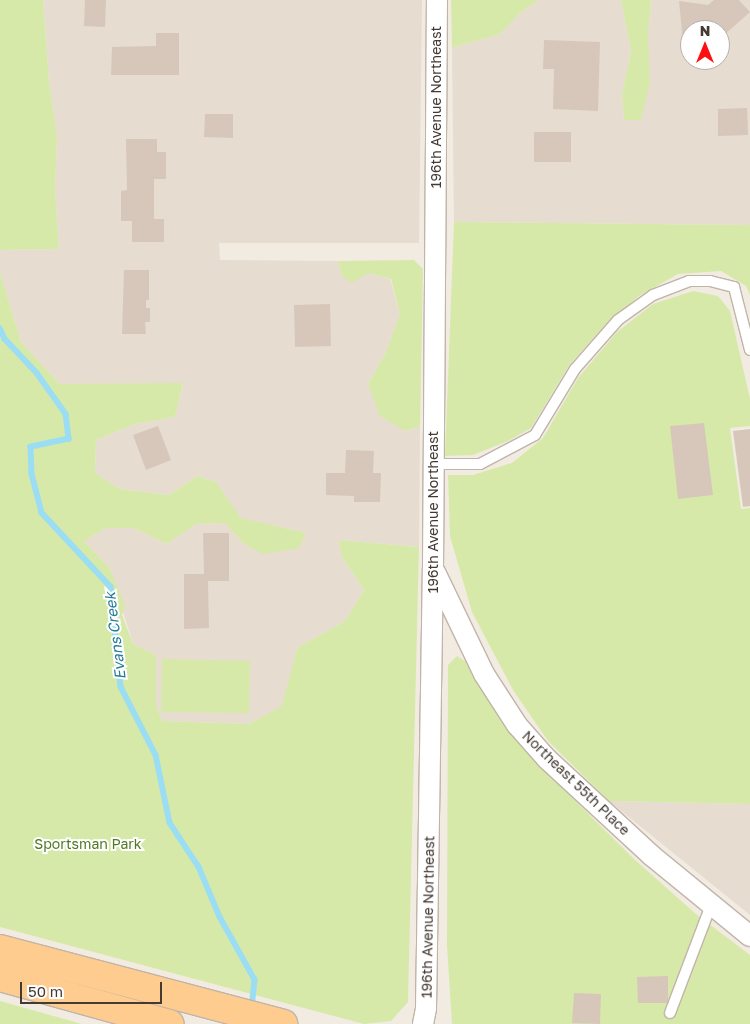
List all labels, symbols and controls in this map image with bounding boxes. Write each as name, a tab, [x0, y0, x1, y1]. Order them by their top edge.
north arrow	[680, 20, 730, 70]
text: N	[700, 22, 710, 39]
street label: 196th Avenue Northeast	[428, 26, 444, 188]
street label: 196th Avenue Northeast	[425, 431, 441, 593]
water label: Evans Creek	[101, 591, 129, 681]
street label: Northeast 55th Place	[519, 727, 633, 839]
park label: Sportsman Park	[34, 836, 142, 852]
street label: 196th Avenue Northeast	[418, 836, 438, 998]
scale bar	[22, 972, 165, 1004]
text: 50 m	[28, 982, 63, 1000]

